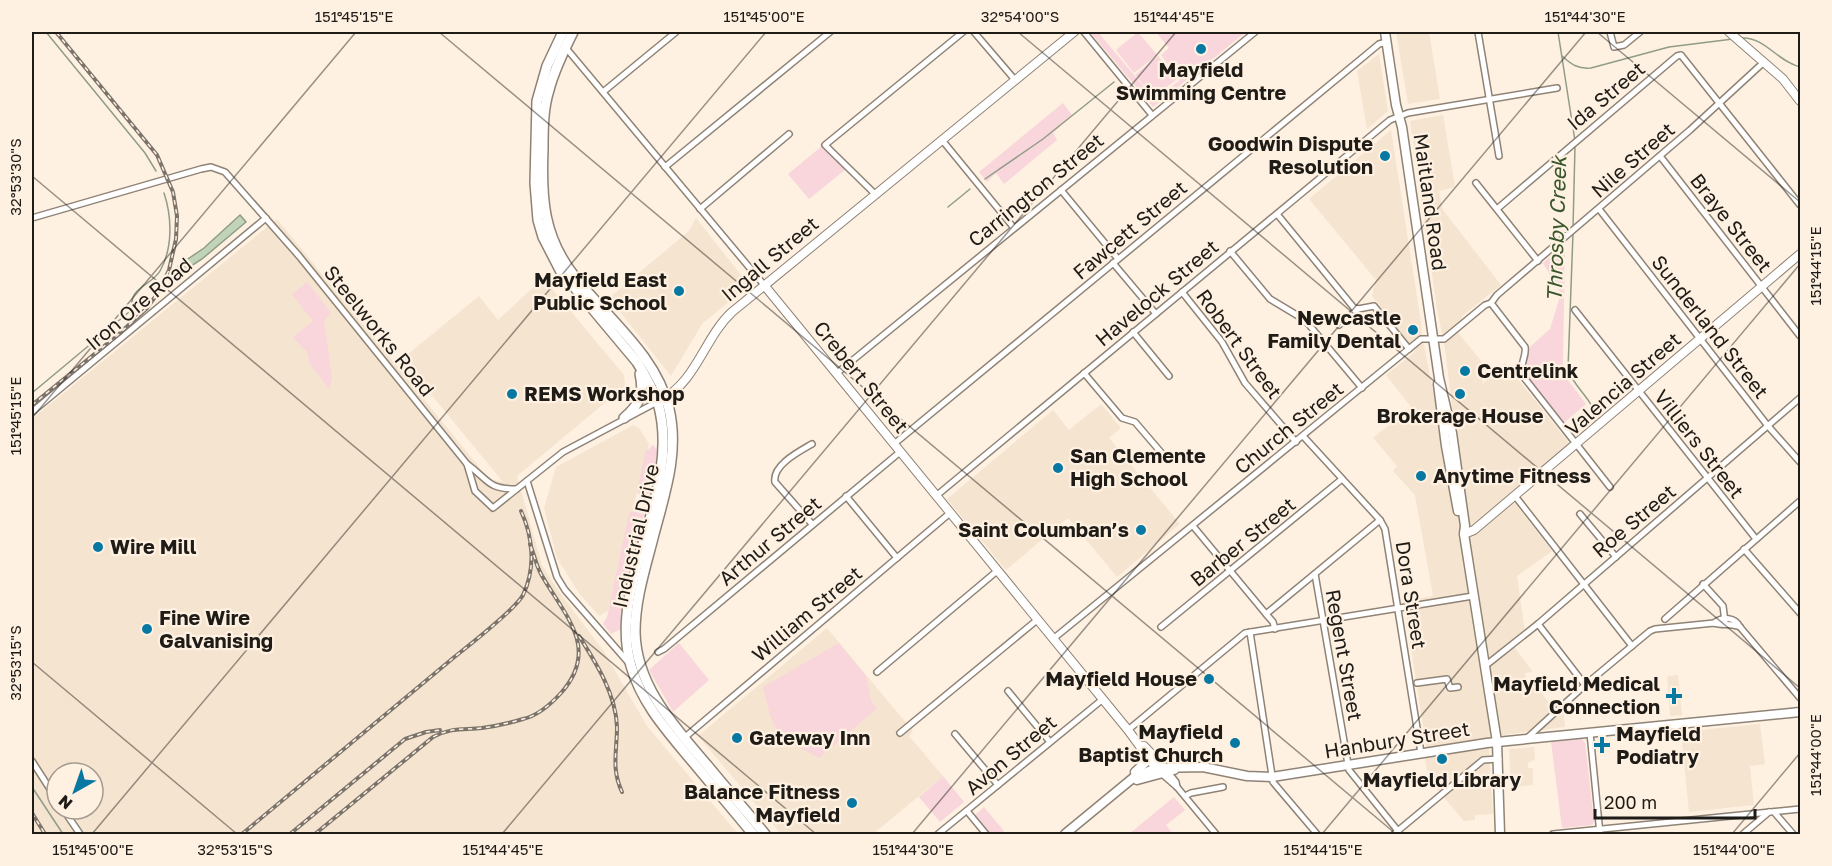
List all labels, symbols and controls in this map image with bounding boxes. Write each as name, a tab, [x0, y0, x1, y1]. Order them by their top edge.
text: 151°45'15"E	[315, 7, 393, 25]
text: 151°45'00"E	[723, 7, 805, 25]
text: 32°54'00"S	[981, 7, 1059, 25]
text: 151°44'45"E	[1133, 7, 1215, 25]
text: 151°44'30"E	[1544, 7, 1626, 25]
marker: Mayfield Swimming Centre	[1194, 42, 1208, 56]
street label: Ida Street	[1562, 56, 1649, 135]
place label: Mayfield Swimming Centre	[1116, 57, 1286, 104]
street label: Nile Street	[1586, 117, 1679, 202]
street label: Carrington Street	[963, 127, 1108, 251]
place label: Goodwin Dispute Resolution	[1208, 131, 1373, 178]
street label: Maitland Road	[1409, 132, 1452, 272]
text: 32°53'30"S	[6, 138, 24, 216]
marker: Goodwin Dispute Resolution	[1378, 149, 1392, 163]
water label: Throsby Creek	[1540, 154, 1572, 302]
street label: Braye Street	[1686, 168, 1778, 276]
street label: Fawcett Street	[1068, 175, 1191, 284]
street label: Ingall Street	[716, 211, 823, 306]
text: 151°44'15"E	[1806, 226, 1824, 306]
street label: Havelock Street	[1090, 234, 1223, 351]
street label: Sunderland Street	[1647, 250, 1774, 403]
street label: Iron Ore Road	[80, 252, 196, 355]
street label: Steelworks Road	[320, 260, 440, 401]
place label: Mayfield East Public School	[533, 267, 667, 314]
marker: Mayfield East Public School	[672, 284, 686, 298]
street label: Robert Street	[1192, 284, 1288, 403]
place label: Newcastle Family Dental	[1267, 305, 1401, 352]
street label: Crebert Street	[809, 316, 914, 437]
marker: Newcastle Family Dental	[1406, 323, 1420, 337]
street label: Valencia Street	[1560, 327, 1685, 440]
place label: Centrelink	[1477, 358, 1579, 382]
marker: Centrelink	[1458, 364, 1472, 378]
street label: Church Street	[1229, 376, 1348, 478]
text: 151°45'15"E	[6, 377, 24, 455]
place label: REMS Workshop	[524, 381, 684, 405]
street label: Villiers Street	[1650, 384, 1750, 502]
marker: REMS Workshop	[505, 387, 519, 401]
marker: Brokerage House	[1453, 387, 1467, 401]
place label: Brokerage House	[1377, 403, 1544, 427]
place label: San Clemente High School	[1070, 443, 1206, 490]
street label: Industrial Drive	[607, 461, 663, 610]
marker: San Clemente High School	[1051, 461, 1065, 475]
place label: Anytime Fitness	[1433, 463, 1591, 487]
marker: Anytime Fitness	[1414, 469, 1428, 483]
street label: Roe Street	[1587, 479, 1680, 562]
street label: Arthur Street	[713, 491, 825, 590]
street label: Barber Street	[1185, 491, 1300, 591]
place label: Saint Columban’s	[958, 517, 1129, 541]
marker: Saint Columban’s	[1134, 523, 1148, 537]
place label: Wire Mill	[110, 534, 197, 558]
street label: Dora Street	[1392, 539, 1432, 651]
marker: Wire Mill	[91, 540, 105, 554]
street label: William Street	[747, 560, 866, 666]
street label: Regent Street	[1322, 587, 1368, 722]
place label: Fine Wire Galvanising	[159, 605, 273, 652]
marker: Fine Wire Galvanising	[140, 622, 154, 636]
text: 32°53'15"S	[6, 625, 24, 701]
place label: Mayfield House	[1045, 666, 1197, 690]
place label: Mayfield Medical Connection	[1493, 671, 1660, 718]
marker: Mayfield House	[1202, 672, 1216, 686]
marker: Mayfield Medical Connection	[1665, 687, 1683, 705]
street label: Avon Street	[960, 709, 1061, 799]
text: 151°44'00"E	[1806, 714, 1824, 796]
street label: Hanbury Street	[1322, 716, 1471, 762]
place label: Mayfield Baptist Church	[1078, 719, 1223, 766]
place label: Mayfield Podiatry	[1616, 721, 1701, 768]
place label: Gateway Inn	[749, 725, 870, 749]
marker: Gateway Inn	[730, 731, 744, 745]
marker: Mayfield Baptist Church	[1228, 736, 1242, 750]
marker: Mayfield Podiatry	[1593, 736, 1611, 754]
marker: Mayfield Library	[1435, 752, 1449, 766]
north arrow	[45, 761, 105, 821]
place label: Mayfield Library	[1363, 767, 1521, 791]
place label: Balance Fitness Mayfield	[684, 779, 840, 826]
scale bar	[1595, 782, 1756, 820]
text: N	[54, 791, 76, 814]
text: 200 m	[1604, 791, 1657, 813]
marker: Balance Fitness Mayfield	[845, 796, 859, 810]
text: 151°45'00"E	[52, 840, 134, 858]
text: 32°53'15"S	[197, 840, 273, 858]
text: 151°44'45"E	[462, 840, 544, 858]
text: 151°44'30"E	[872, 840, 954, 858]
text: 151°44'15"E	[1283, 840, 1363, 858]
text: 151°44'00"E	[1693, 840, 1775, 858]

